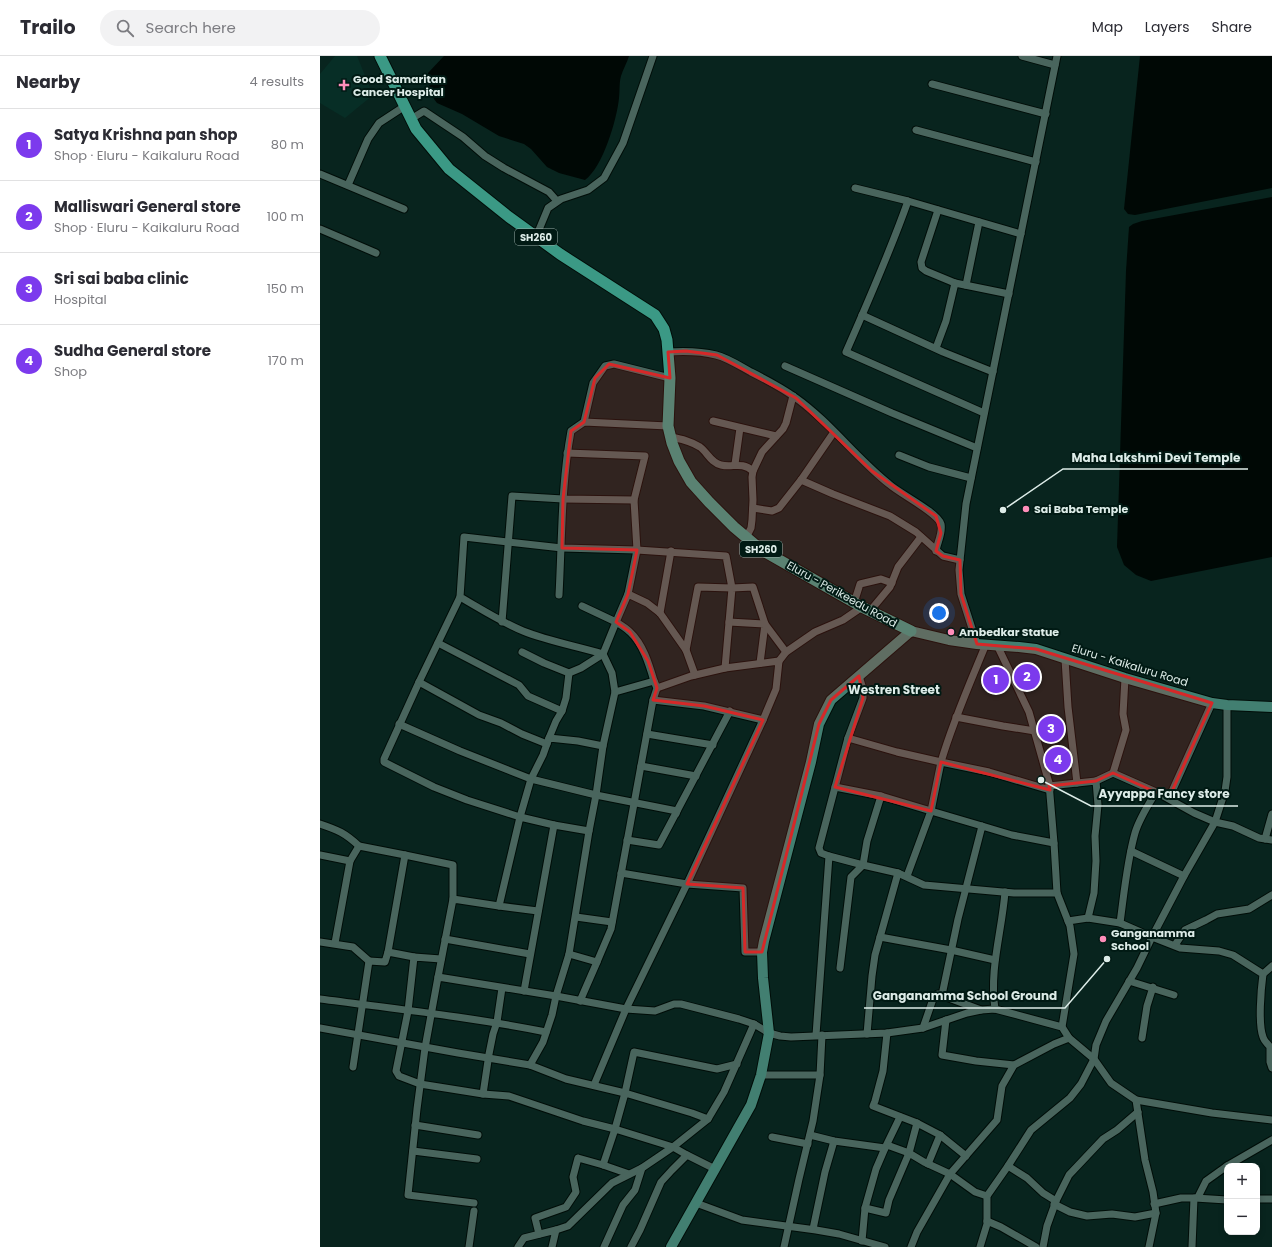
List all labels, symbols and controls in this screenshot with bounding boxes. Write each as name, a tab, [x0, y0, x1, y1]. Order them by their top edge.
search box	[100, 10, 380, 46]
text: Trailo	[20, 14, 76, 41]
icon: search	[114, 17, 136, 39]
text: Search here	[146, 17, 236, 38]
text: Map	[1092, 17, 1123, 37]
text: Layers	[1145, 17, 1189, 37]
text: Share	[1211, 17, 1252, 37]
text: Nearby	[16, 70, 80, 94]
place label: Good Samaritan Cancer Hospital	[353, 71, 446, 100]
text: 4 results	[250, 72, 304, 91]
marker: Good Samaritan Cancer Hospital	[338, 79, 350, 91]
text: Satya Krishna pan shop	[54, 124, 237, 145]
text: 1	[27, 135, 31, 154]
text: 80 m	[271, 135, 304, 154]
text: Shop · Eluru - Kaikaluru Road	[54, 146, 239, 165]
text: Malliswari General store	[54, 196, 241, 217]
text: 2	[25, 207, 33, 226]
text: 100 m	[267, 207, 304, 226]
text: Shop · Eluru - Kaikaluru Road	[54, 218, 239, 237]
road number: SH260	[515, 229, 557, 245]
text: Sri sai baba clinic	[54, 268, 189, 289]
text: 3	[25, 279, 33, 298]
text: 150 m	[267, 279, 304, 298]
text: Hospital	[54, 290, 107, 309]
text: Sudha General store	[54, 340, 211, 361]
text: 4	[25, 351, 33, 370]
text: 170 m	[268, 351, 304, 370]
text: Shop	[54, 362, 87, 381]
callout: Maha Lakshmi Devi Temple	[1063, 445, 1248, 469]
text: Maha Lakshmi Devi Temple	[1072, 449, 1241, 466]
place label: Sai Baba Temple	[1034, 501, 1128, 517]
marker: Sai Baba Temple	[1021, 504, 1031, 514]
road number: SH260	[740, 541, 782, 557]
street label: Eluru - Perikeedu Road	[784, 557, 900, 631]
your location	[929, 603, 949, 623]
place label: Ambedkar Statue	[959, 624, 1059, 640]
marker: Ambedkar Statue	[946, 627, 956, 637]
street label: Eluru - Kaikaluru Road	[1070, 640, 1190, 690]
pin: 2	[1014, 662, 1040, 692]
pin: 1	[983, 665, 1009, 695]
district label: Westren Street	[848, 681, 940, 698]
pin: 3	[1038, 714, 1064, 744]
pin: 4	[1045, 745, 1071, 775]
callout: Ayyappa Fancy store	[1091, 782, 1238, 806]
text: Ayyappa Fancy store	[1098, 785, 1230, 802]
place label: Ganganamma School	[1111, 925, 1195, 954]
marker: Ganganamma School	[1098, 934, 1108, 944]
callout: Ganganamma School Ground	[864, 984, 1065, 1008]
text: Ganganamma School Ground	[873, 987, 1057, 1004]
map controls	[1224, 1163, 1260, 1235]
button: +	[1224, 1163, 1260, 1199]
button: −	[1224, 1199, 1260, 1235]

